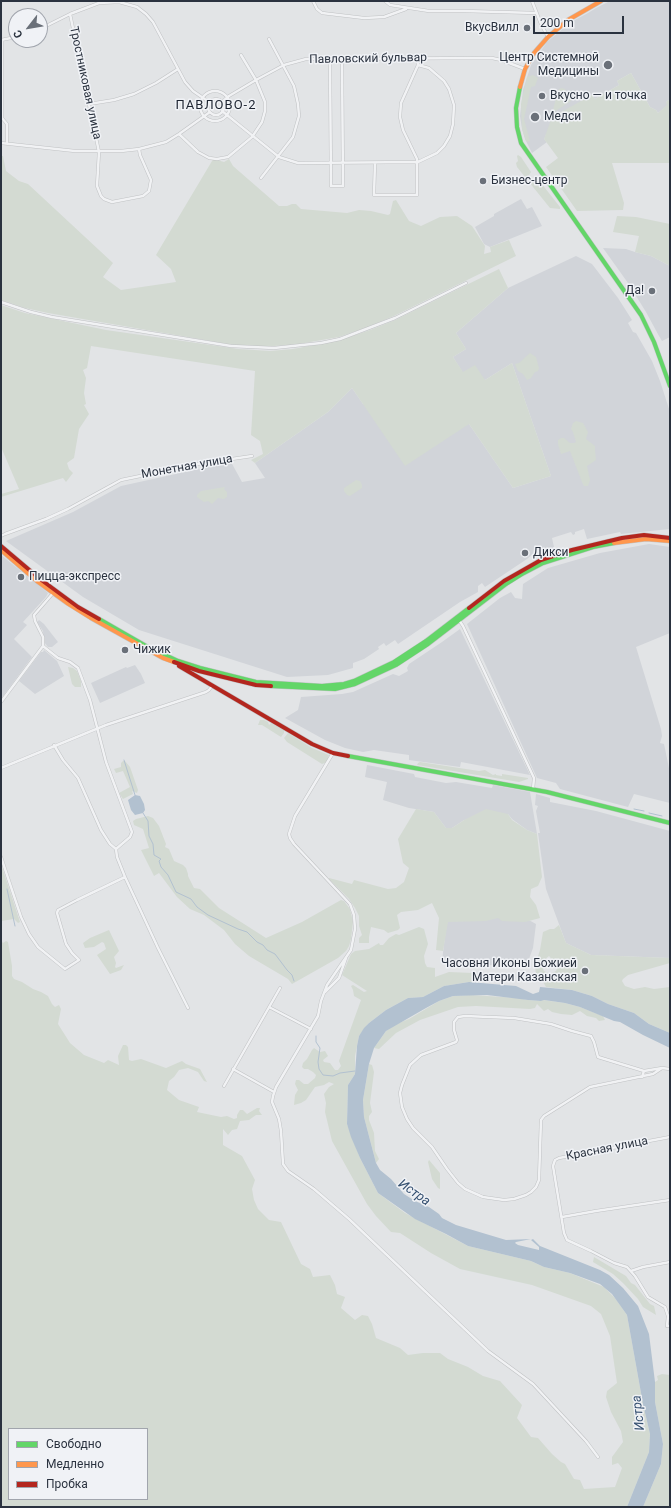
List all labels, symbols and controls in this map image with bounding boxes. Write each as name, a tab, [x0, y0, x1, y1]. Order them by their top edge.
north arrow	[8, 8, 48, 48]
scale bar	[535, 8, 626, 34]
text: 200 m	[540, 16, 574, 30]
place label: ВкусВилл	[465, 21, 519, 35]
marker: ВкусВилл	[522, 23, 532, 33]
street label: Тростниковая улица	[66, 25, 104, 141]
text: С	[11, 27, 26, 40]
street label: Павловский бульвар	[309, 51, 427, 67]
place label: Центр Системной Медицины	[499, 51, 599, 79]
marker: Центр Системной Медицины	[602, 59, 614, 71]
place label: Вкусно — и точка	[550, 89, 647, 103]
marker: Вкусно — и точка	[537, 91, 547, 101]
district label: ПАВЛОВО-2	[176, 98, 256, 114]
place label: Медси	[544, 110, 581, 124]
marker: Медси	[529, 111, 541, 123]
place label: Бизнес-центр	[491, 174, 567, 188]
marker: Бизнес-центр	[478, 176, 488, 186]
place label: Да!	[625, 284, 644, 298]
marker: Да!	[647, 286, 657, 296]
street label: Монетная улица	[140, 452, 234, 482]
place label: Дикси	[533, 546, 569, 560]
marker: Дикси	[520, 548, 530, 558]
place label: Пицца-экспресс	[29, 570, 120, 584]
marker: Пицца-экспресс	[16, 572, 26, 582]
place label: Чижик	[133, 643, 171, 657]
marker: Чижик	[120, 645, 130, 655]
place label: Часовня Иконы Божией Матери Казанская	[441, 957, 577, 985]
marker: Часовня Иконы Божией Матери Казанская	[580, 966, 590, 976]
street label: Красная улица	[565, 1134, 649, 1164]
water label: Истра	[395, 1176, 433, 1210]
water label: Истра	[629, 1394, 649, 1432]
legend	[8, 1428, 148, 1500]
text: Свободно	[46, 1437, 102, 1451]
text: Медленно	[46, 1457, 104, 1471]
text: Пробка	[46, 1477, 88, 1491]

